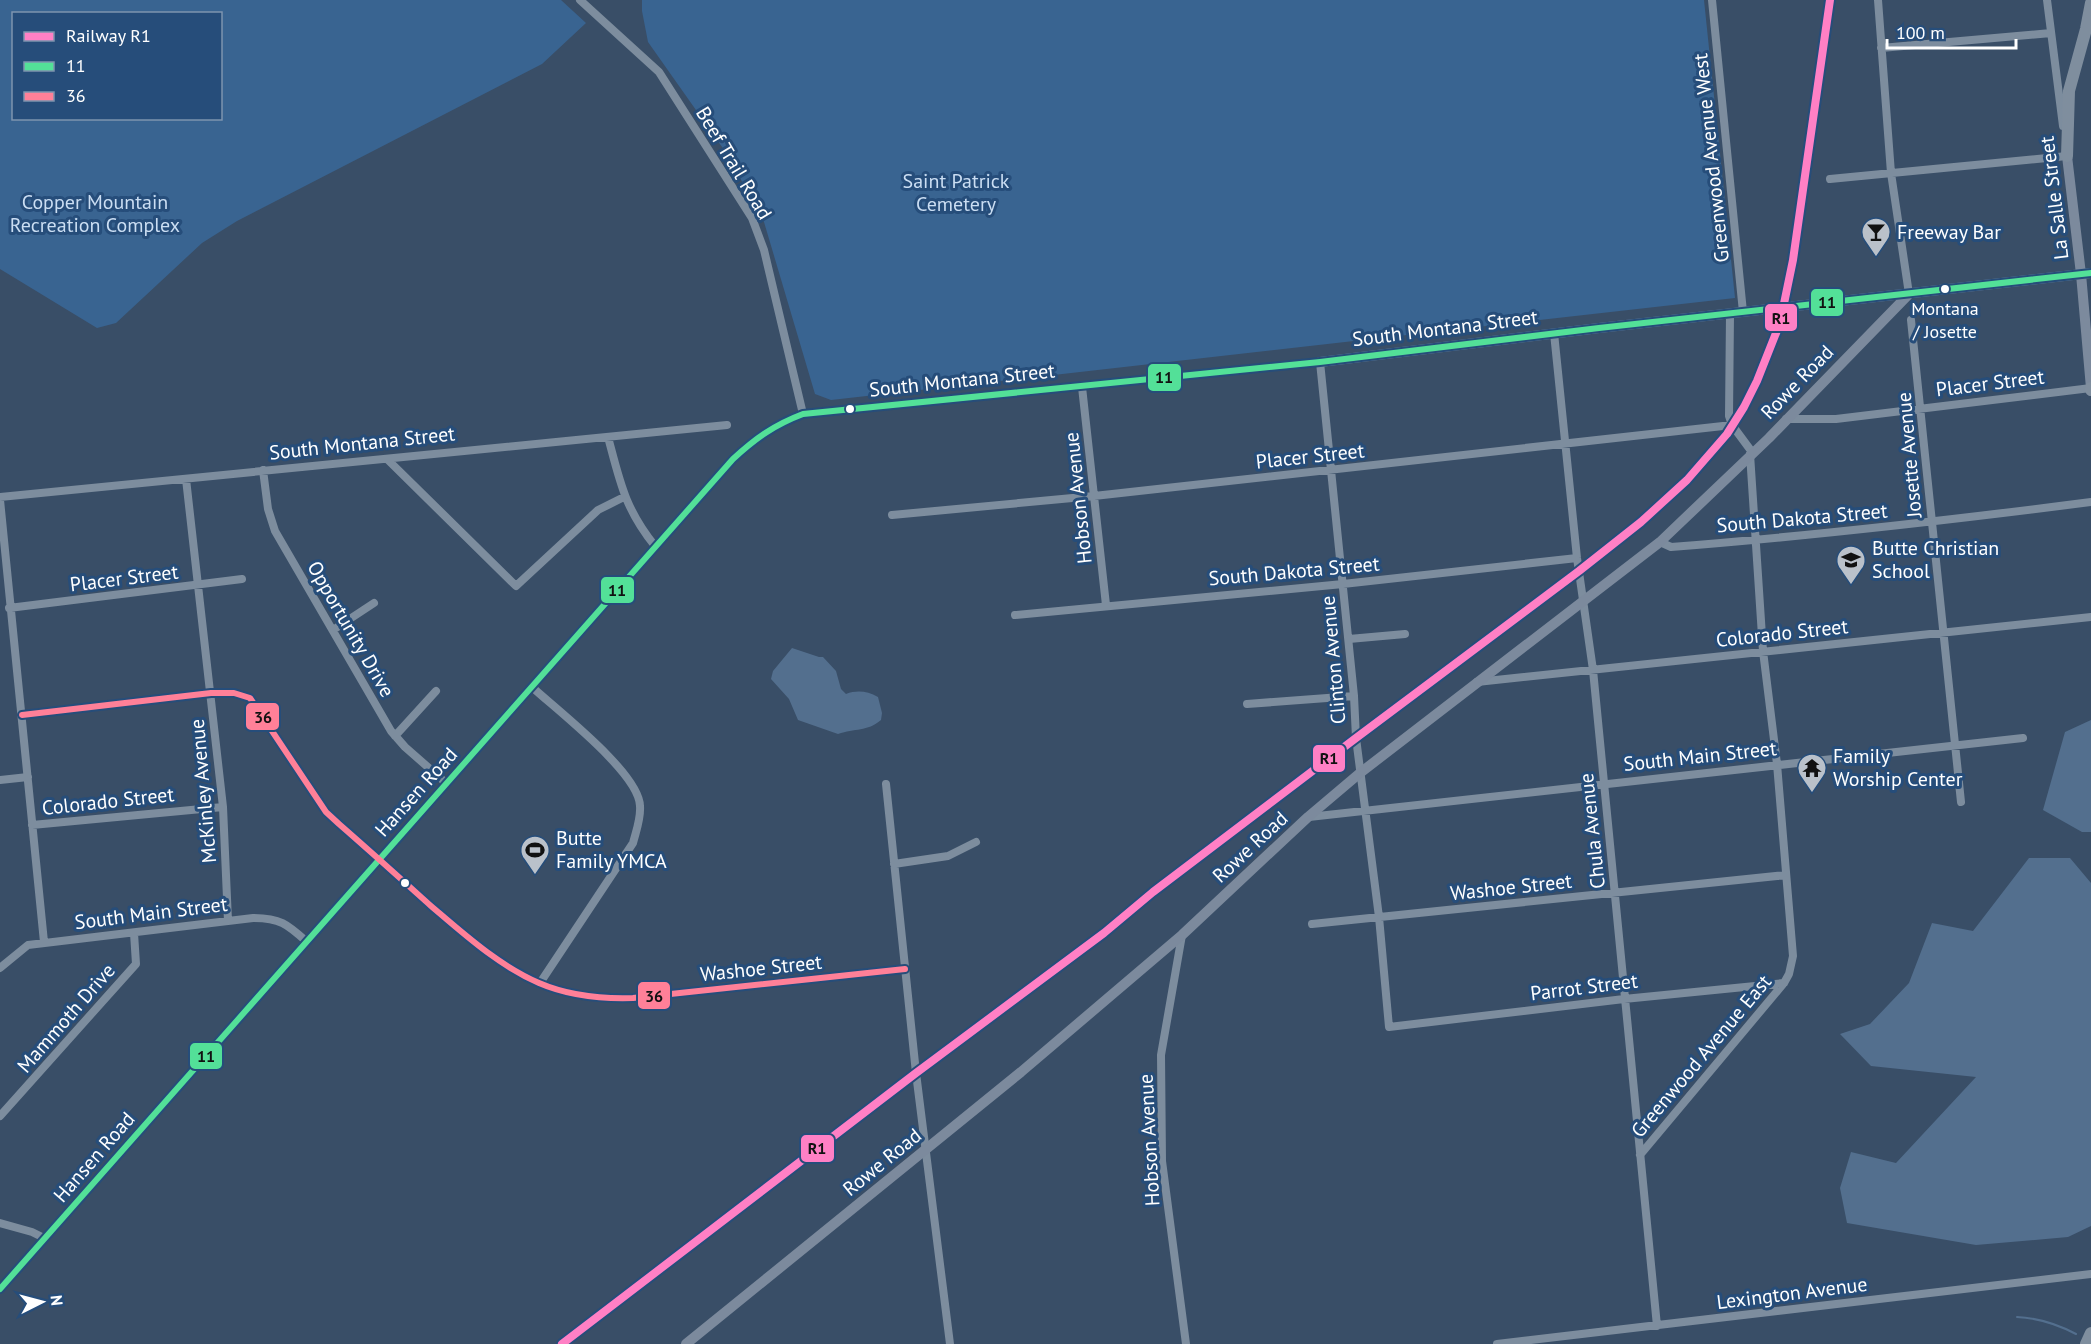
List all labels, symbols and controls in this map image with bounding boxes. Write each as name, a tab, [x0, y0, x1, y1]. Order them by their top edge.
legend	[12, 12, 222, 120]
scale bar	[1887, 12, 2016, 50]
text: 100 m	[1896, 21, 1945, 44]
text: Railway R1	[66, 24, 151, 47]
street label: Greenwood Avenue West	[1687, 52, 1735, 264]
text: 11	[66, 54, 86, 77]
text: 36	[66, 84, 86, 107]
street label: Beef Trail Road	[690, 102, 778, 224]
street label: La Salle Street	[2034, 135, 2074, 261]
park label: Saint Patrick Cemetery	[903, 168, 1010, 217]
park label: Copper Mountain Recreation Complex	[10, 189, 180, 238]
bar icon: Freeway Bar	[1860, 216, 1892, 258]
place label: Freeway Bar	[1897, 219, 2001, 245]
marker: Montana / Josette	[1939, 283, 1951, 295]
line badge: 11	[1810, 288, 1844, 317]
text: 11	[1818, 292, 1836, 312]
place label: Montana / Josette	[1911, 297, 1979, 343]
line badge: R1	[1764, 303, 1798, 332]
street label: South Montana Street	[1351, 304, 1539, 352]
text: R1	[1772, 308, 1790, 328]
street label: Rowe Road	[1755, 339, 1839, 425]
street label: South Montana Street	[868, 357, 1056, 403]
line badge: 11	[1147, 363, 1182, 392]
street label: Placer Street	[1934, 363, 2046, 403]
text: 11	[1155, 367, 1173, 387]
street label: Josette Avenue	[1891, 391, 1928, 520]
unlabelled marker	[844, 403, 856, 415]
street label: South Montana Street	[268, 420, 456, 466]
street label: Hobson Avenue	[1058, 431, 1098, 565]
street label: Placer Street	[1254, 437, 1366, 475]
street label: South Dakota Street	[1716, 498, 1889, 538]
place label: Butte Christian School	[1872, 535, 1999, 584]
school or university icon: Butte Christian School	[1835, 544, 1867, 586]
street label: South Dakota Street	[1208, 551, 1381, 591]
street label: Opportunity Drive	[302, 556, 400, 702]
street label: Placer Street	[68, 558, 180, 598]
line badge: 11	[600, 576, 635, 604]
text: 11	[608, 580, 626, 600]
street label: Clinton Avenue	[1314, 595, 1352, 725]
street label: Colorado Street	[1715, 613, 1850, 653]
line badge: 36	[245, 702, 280, 731]
text: 36	[254, 707, 272, 727]
street label: McKinley Avenue	[184, 718, 222, 864]
street label: South Main Street	[1622, 735, 1778, 777]
street label: Hansen Road	[369, 742, 463, 842]
place label: Family Worship Center	[1833, 743, 1963, 792]
line badge: R1	[1312, 744, 1346, 773]
text: R1	[1320, 748, 1338, 768]
temple icon: Family Worship Center	[1796, 752, 1828, 794]
street label: Chula Avenue	[1573, 772, 1611, 890]
street label: Colorado Street	[41, 781, 176, 821]
street label: Rowe Road	[1207, 806, 1293, 888]
place label: Butte Family YMCA	[556, 825, 667, 874]
sports icon: Butte Family YMCA	[519, 834, 551, 876]
street label: Washoe Street	[1449, 868, 1573, 906]
unlabelled marker	[399, 877, 411, 889]
street label: South Main Street	[73, 891, 229, 935]
street label: Washoe Street	[699, 949, 823, 987]
street label: Mammoth Drive	[11, 958, 121, 1078]
street label: Parrot Street	[1529, 967, 1639, 1006]
street label: Greenwood Avenue East	[1625, 969, 1777, 1143]
line badge: 36	[637, 981, 671, 1010]
text: 36	[645, 986, 663, 1006]
line badge: 11	[189, 1042, 223, 1070]
text: 11	[197, 1046, 215, 1066]
street label: Hobson Avenue	[1133, 1073, 1165, 1207]
street label: Hansen Road	[48, 1106, 140, 1208]
street label: Rowe Road	[837, 1122, 927, 1202]
line badge: R1	[800, 1134, 835, 1163]
text: R1	[808, 1138, 826, 1158]
street label: Lexington Avenue	[1715, 1271, 1869, 1315]
north arrow	[12, 1272, 72, 1332]
text: N	[46, 1294, 67, 1307]

